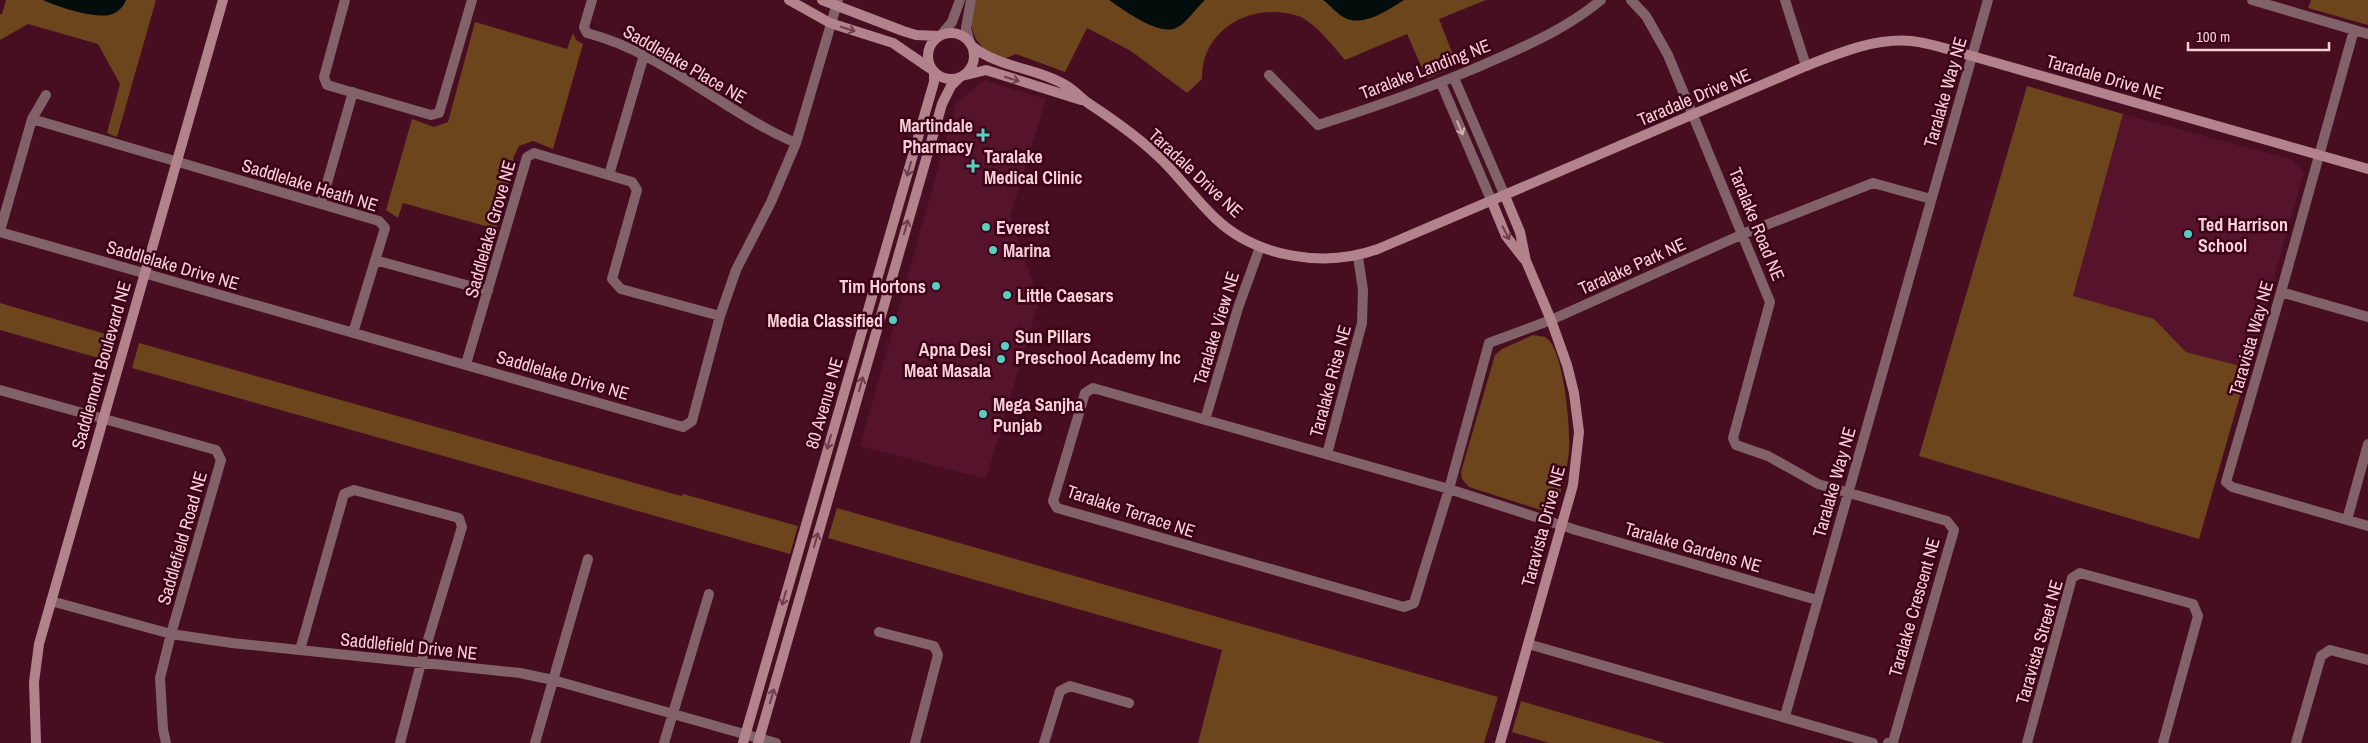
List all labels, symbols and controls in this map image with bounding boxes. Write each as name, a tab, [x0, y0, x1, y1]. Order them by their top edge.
street label: Saddlelake Place NE	[619, 19, 751, 109]
scale bar	[2188, 20, 2329, 52]
one-way arrow	[840, 24, 856, 34]
text: 100 m	[2196, 26, 2230, 47]
street label: Taralake Landing NE	[1356, 33, 1494, 105]
street label: Taralake Way NE	[1917, 34, 1973, 150]
street label: Taradale Drive NE	[2043, 48, 2167, 106]
street label: Taradale Drive NE	[1633, 62, 1755, 132]
one-way arrow	[1003, 74, 1019, 84]
place label: Martindale Pharmacy	[899, 113, 974, 159]
one-way arrow	[1456, 120, 1466, 135]
street label: Taradale Drive NE	[1143, 123, 1249, 223]
marker: Martindale Pharmacy	[977, 129, 989, 141]
place label: Taralake Medical Clinic	[984, 144, 1082, 190]
street label: Saddlelake Heath NE	[239, 152, 381, 218]
street label: Saddlelake Grove NE	[458, 157, 522, 301]
marker: Taralake Medical Clinic	[966, 159, 980, 173]
one-way arrow	[904, 160, 913, 176]
street label: Taralake Road NE	[1723, 164, 1791, 284]
place label: Ted Harrison School	[2198, 212, 2288, 258]
place label: Everest	[996, 215, 1049, 240]
one-way arrow	[902, 220, 911, 236]
marker: Everest	[980, 221, 992, 233]
one-way arrow	[1501, 226, 1511, 241]
marker: Ted Harrison School	[2182, 228, 2194, 240]
street label: Taralake Park NE	[1574, 231, 1690, 301]
street label: Saddlelake Drive NE	[104, 234, 242, 296]
place label: Marina	[1003, 238, 1051, 263]
marker: Marina	[987, 244, 999, 256]
street label: Taralake View NE	[1187, 268, 1245, 388]
place label: Tim Hortons	[839, 274, 926, 299]
street label: Saddlemont Boulevard NE	[65, 278, 137, 452]
street label: Taravista Way NE	[2223, 278, 2279, 398]
marker: Tim Hortons	[930, 280, 942, 292]
place label: Little Caesars	[1017, 283, 1114, 308]
marker: Little Caesars	[1001, 289, 1013, 301]
place label: Media Classified	[767, 308, 883, 333]
marker: Media Classified	[887, 314, 899, 326]
street label: Taralake Rise NE	[1303, 322, 1357, 440]
place label: Sun Pillars Preschool Academy Inc	[1015, 324, 1181, 370]
place label: Apna Desi Meat Masala	[904, 337, 992, 383]
marker: Sun Pillars Preschool Academy Inc	[999, 340, 1011, 352]
street label: Saddlelake Drive NE	[494, 344, 632, 406]
marker: Apna Desi Meat Masala	[995, 353, 1007, 365]
street label: 80 Avenue NE	[799, 354, 849, 452]
one-way arrow	[857, 376, 866, 392]
place label: Mega Sanjha Punjab	[993, 392, 1084, 438]
marker: Mega Sanjha Punjab	[977, 408, 989, 420]
street label: Taralake Way NE	[1806, 424, 1862, 540]
one-way arrow	[824, 434, 834, 450]
street label: Taravista Drive NE	[1515, 463, 1571, 589]
street label: Saddlefield Road NE	[151, 468, 213, 608]
street label: Taralake Terrace NE	[1064, 478, 1198, 544]
street label: Taralake Gardens NE	[1622, 515, 1764, 579]
one-way arrow	[812, 532, 822, 548]
street label: Taralake Crescent NE	[1882, 534, 1946, 680]
street label: Taravista Street NE	[2009, 577, 2069, 707]
one-way arrow	[779, 590, 789, 606]
street label: Saddlefield Drive NE	[339, 626, 479, 666]
one-way arrow	[767, 689, 777, 705]

